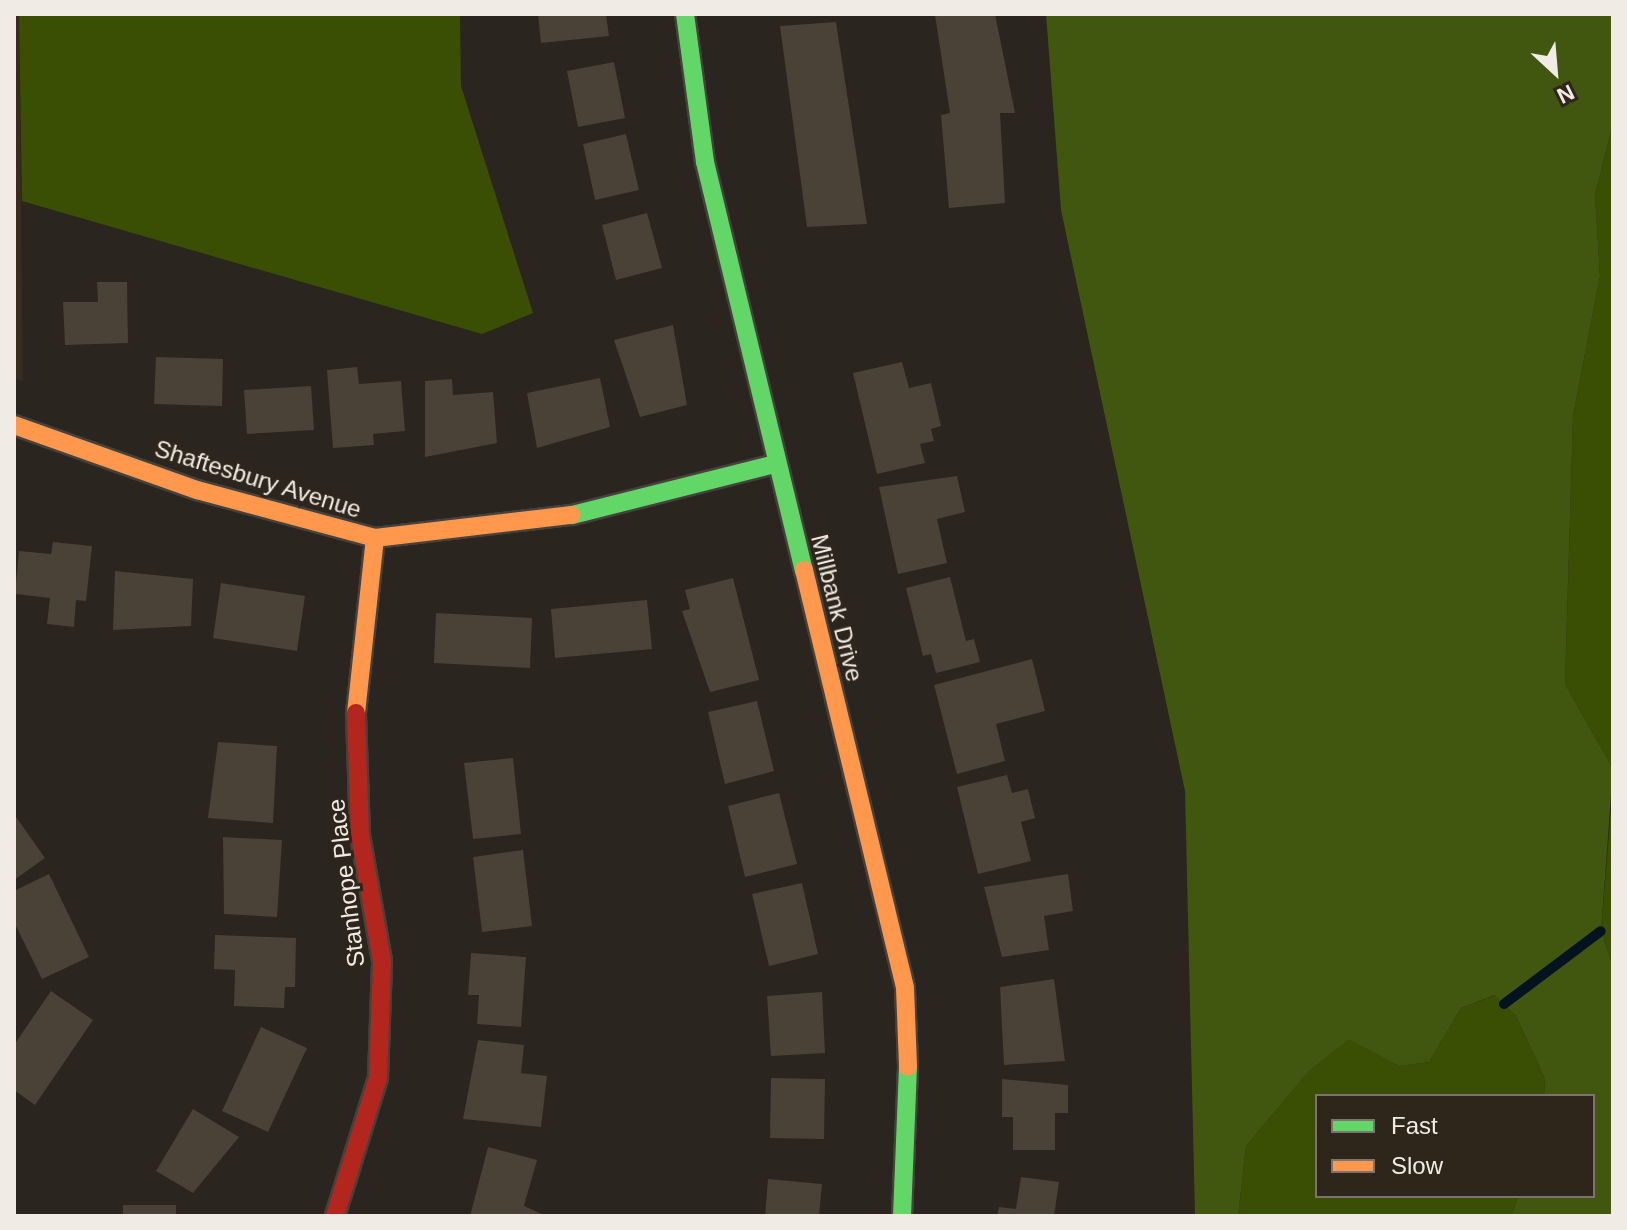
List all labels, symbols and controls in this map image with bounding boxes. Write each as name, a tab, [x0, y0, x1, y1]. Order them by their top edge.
north arrow	[1515, 32, 1595, 112]
text: N	[1553, 79, 1578, 109]
street label: Shaftesbury Avenue	[151, 434, 365, 524]
street label: Millbank Drive	[805, 531, 869, 685]
street label: Stanhope Place	[321, 797, 371, 969]
legend	[1315, 1094, 1595, 1198]
text: Fast	[1391, 1112, 1438, 1139]
text: Slow	[1391, 1152, 1443, 1179]

